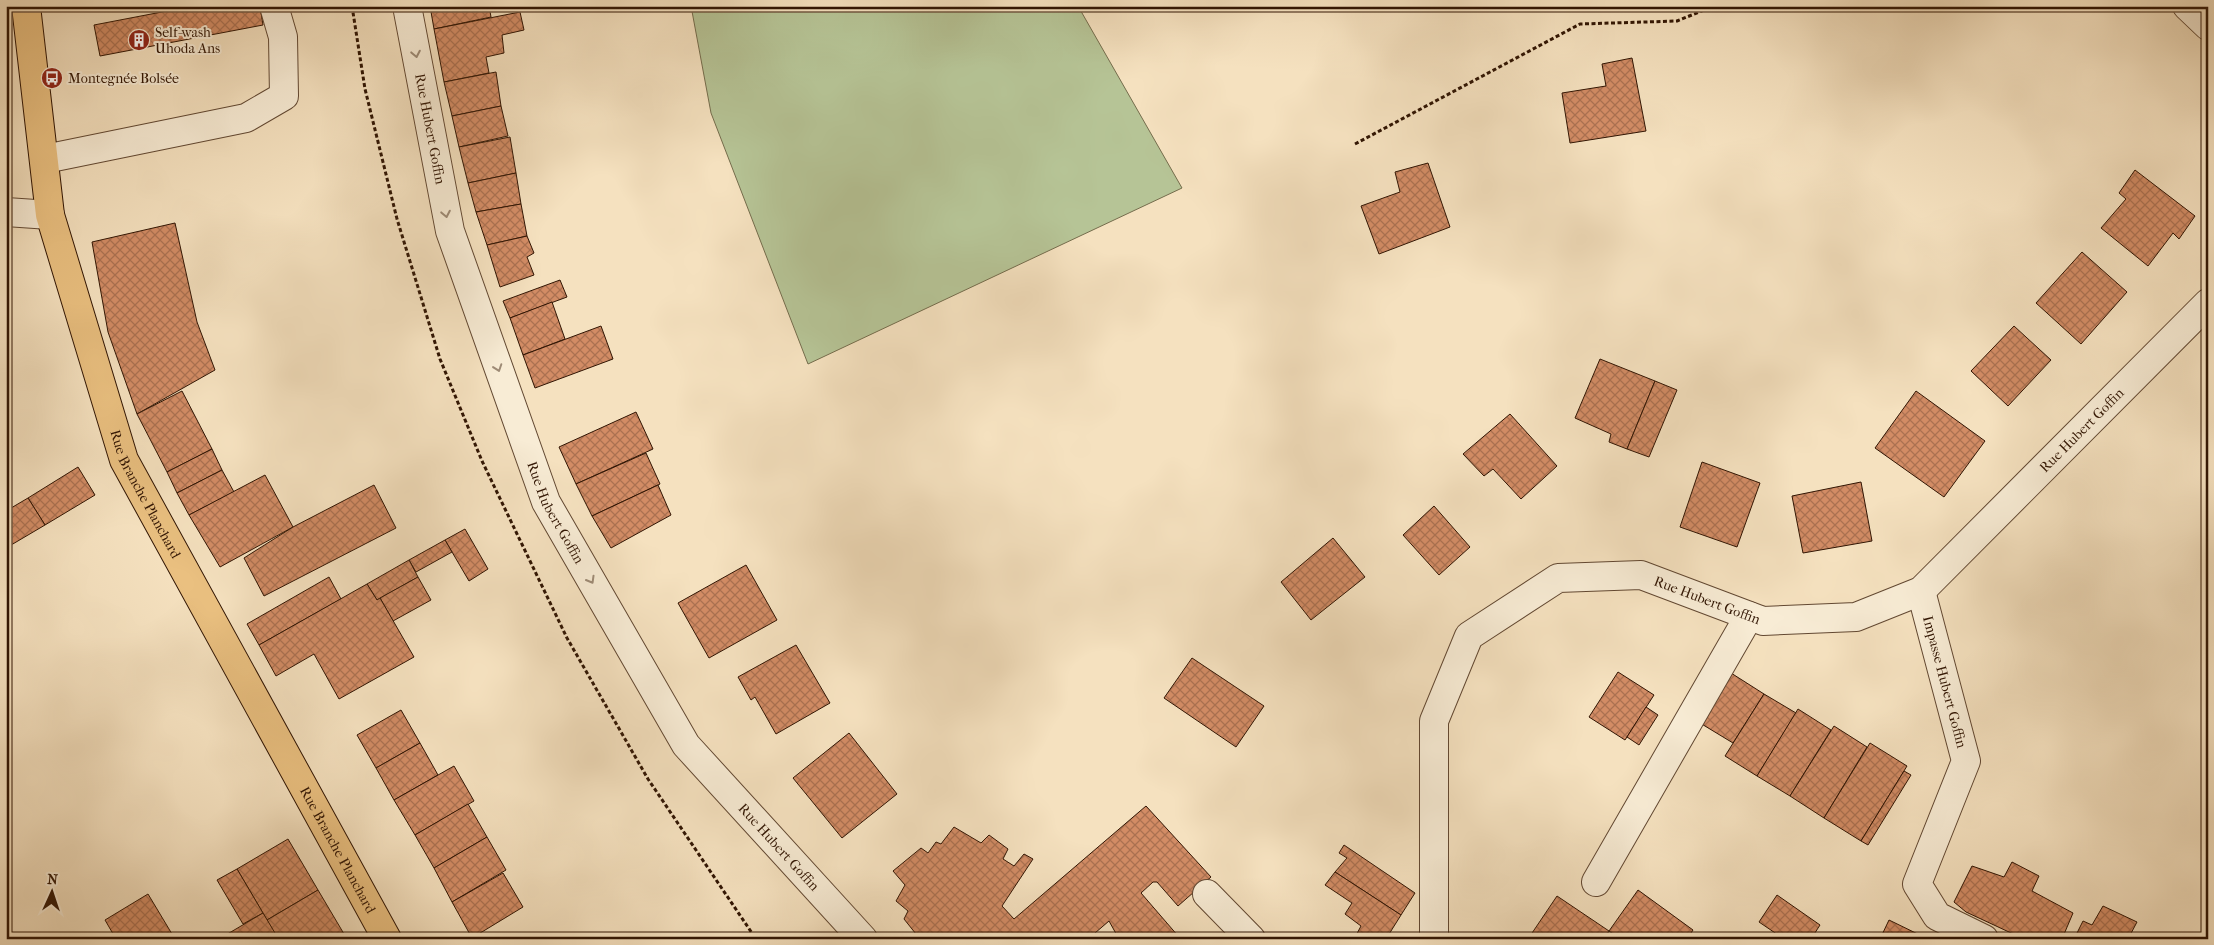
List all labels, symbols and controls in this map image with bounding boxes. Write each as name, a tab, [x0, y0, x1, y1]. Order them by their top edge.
place label: Self-wash Uhoda Ans	[155, 24, 220, 57]
building icon: Self-wash Uhoda Ans	[127, 28, 151, 52]
one-way arrow	[411, 50, 421, 59]
bus stop icon: Montegnée Bolsée	[40, 66, 64, 90]
place label: Montegnée Bolsée	[68, 70, 179, 87]
street label: Rue Hubert Goffin	[411, 72, 449, 186]
one-way arrow	[441, 209, 451, 218]
one-way arrow	[492, 363, 502, 371]
street label: Rue Hubert Goffin	[2036, 385, 2127, 476]
street label: Rue Branche Planchard	[106, 428, 184, 562]
street label: Rue Hubert Goffin	[523, 459, 588, 567]
street label: Rue Hubert Goffin	[1652, 573, 1763, 628]
one-way arrow	[584, 575, 594, 584]
street label: Impasse Hubert Goffin	[1919, 614, 1970, 750]
street label: Rue Branche Planchard	[296, 784, 379, 917]
street label: Rue Hubert Goffin	[734, 800, 823, 894]
north arrow	[28, 868, 78, 918]
text: N	[47, 871, 59, 888]

